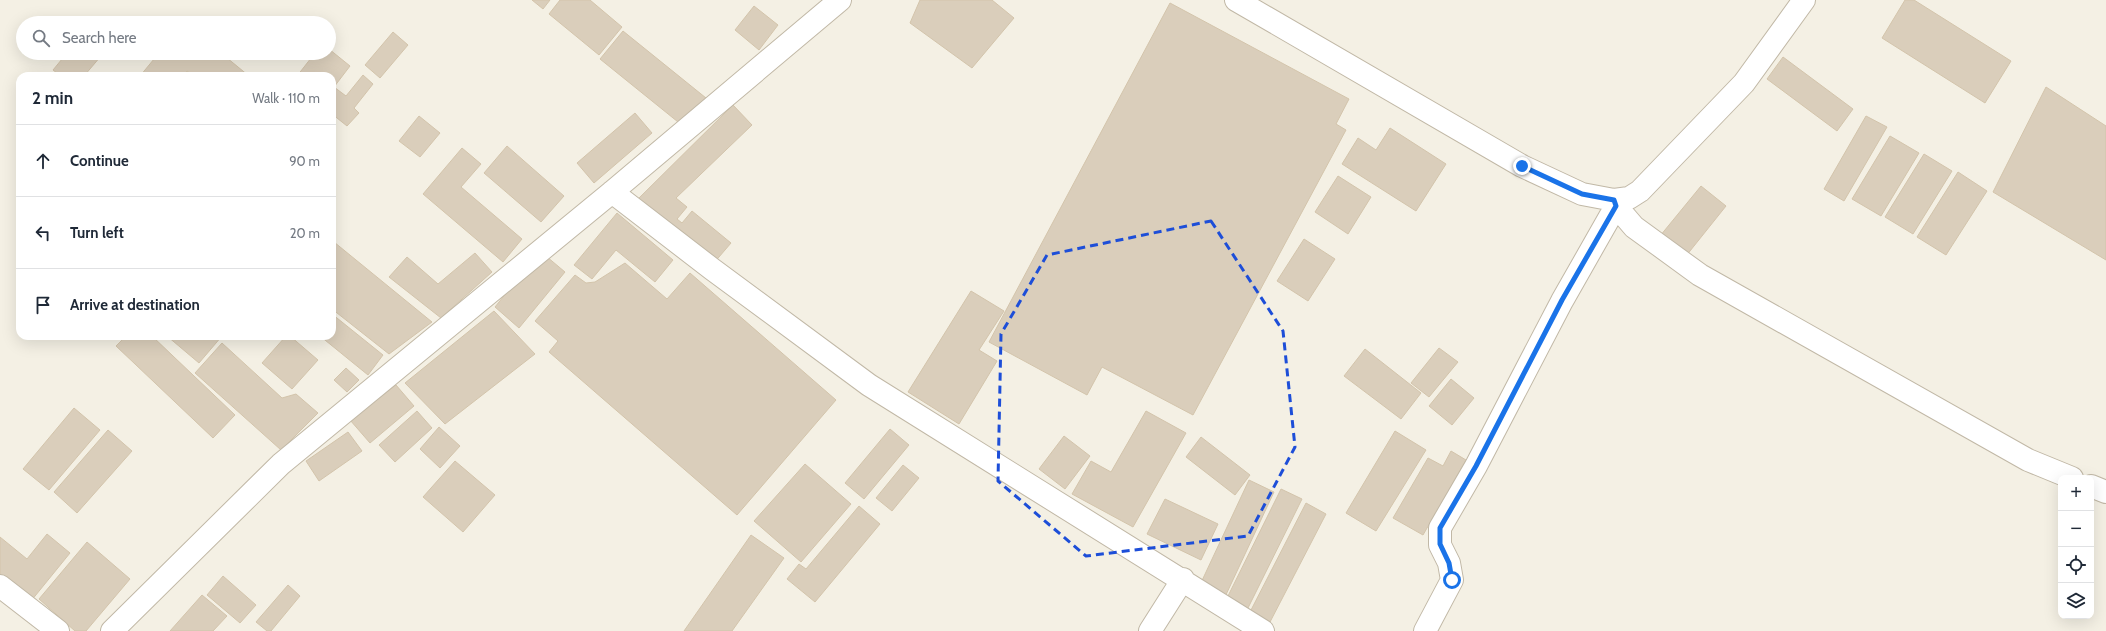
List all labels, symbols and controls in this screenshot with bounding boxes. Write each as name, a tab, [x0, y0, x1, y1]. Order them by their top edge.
search box	[16, 16, 336, 60]
icon: search	[30, 27, 52, 49]
text: Search here	[62, 29, 137, 47]
text: 2 min	[32, 88, 73, 108]
text: Walk · 110 m	[252, 90, 320, 106]
icon: ahead	[32, 150, 54, 172]
text: Continue	[70, 152, 129, 170]
text: 90 m	[289, 153, 320, 169]
route end	[1513, 157, 1531, 175]
icon: left	[32, 222, 54, 244]
text: Turn left	[70, 224, 124, 242]
text: 20 m	[290, 225, 320, 241]
icon: arrive	[32, 294, 54, 316]
text: Arrive at destination	[70, 296, 200, 314]
map controls	[2058, 475, 2094, 619]
button: +	[2058, 475, 2094, 511]
button: −	[2058, 511, 2094, 547]
button: locate	[2058, 547, 2094, 583]
route start	[1443, 571, 1461, 589]
button: layers	[2058, 583, 2094, 619]

